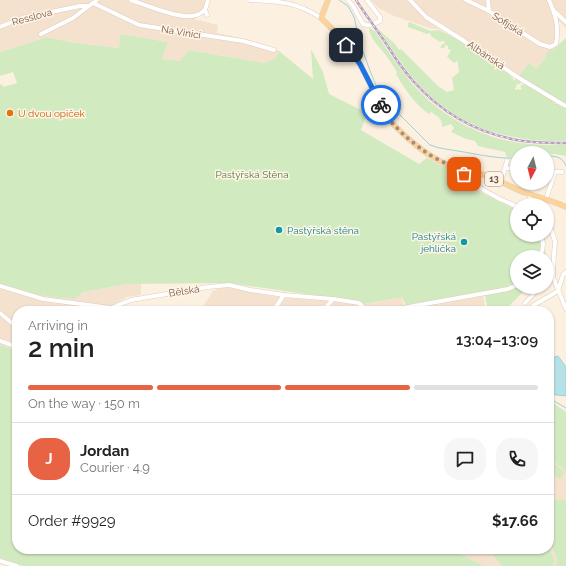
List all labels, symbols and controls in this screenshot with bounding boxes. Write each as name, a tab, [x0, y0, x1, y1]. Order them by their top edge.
street label: Resslova	[11, 6, 53, 28]
street label: Sofijská	[490, 10, 526, 38]
street label: Na Vinici	[160, 23, 202, 41]
pin	[329, 28, 363, 62]
icon: home	[335, 34, 357, 56]
street label: Albánská	[465, 39, 507, 71]
courier	[361, 85, 401, 125]
icon: bike	[370, 94, 392, 116]
marker: U dvou opiček	[5, 108, 15, 118]
place label: U dvou opiček	[18, 108, 86, 119]
north arrow	[510, 146, 554, 190]
map controls	[510, 146, 554, 294]
pin	[447, 157, 481, 191]
icon: bag	[453, 163, 475, 185]
park label: Pastýřská Stěna	[215, 169, 289, 180]
road number: 13	[485, 172, 503, 186]
button: locate	[510, 198, 554, 242]
marker: Pastýřská stěna	[274, 225, 284, 235]
place label: Pastýřská stěna	[287, 225, 359, 236]
place label: Pastýřská jehlička	[412, 231, 456, 254]
marker: Pastýřská jehlička	[459, 237, 469, 247]
button: layers	[510, 250, 554, 294]
street label: Bělská	[168, 283, 200, 299]
text: Arriving in	[28, 318, 88, 333]
text: 13:04–13:09	[456, 331, 538, 349]
text: 2 min	[28, 333, 95, 363]
text: On the way · 150 m	[28, 396, 140, 411]
button: chat	[444, 438, 486, 480]
button: phone	[496, 438, 538, 480]
text: Jordan	[80, 442, 129, 460]
text: J	[45, 450, 53, 468]
text: Courier · 4.9	[80, 460, 150, 475]
text: Order #9929	[28, 512, 116, 530]
text: $17.66	[492, 512, 538, 530]

